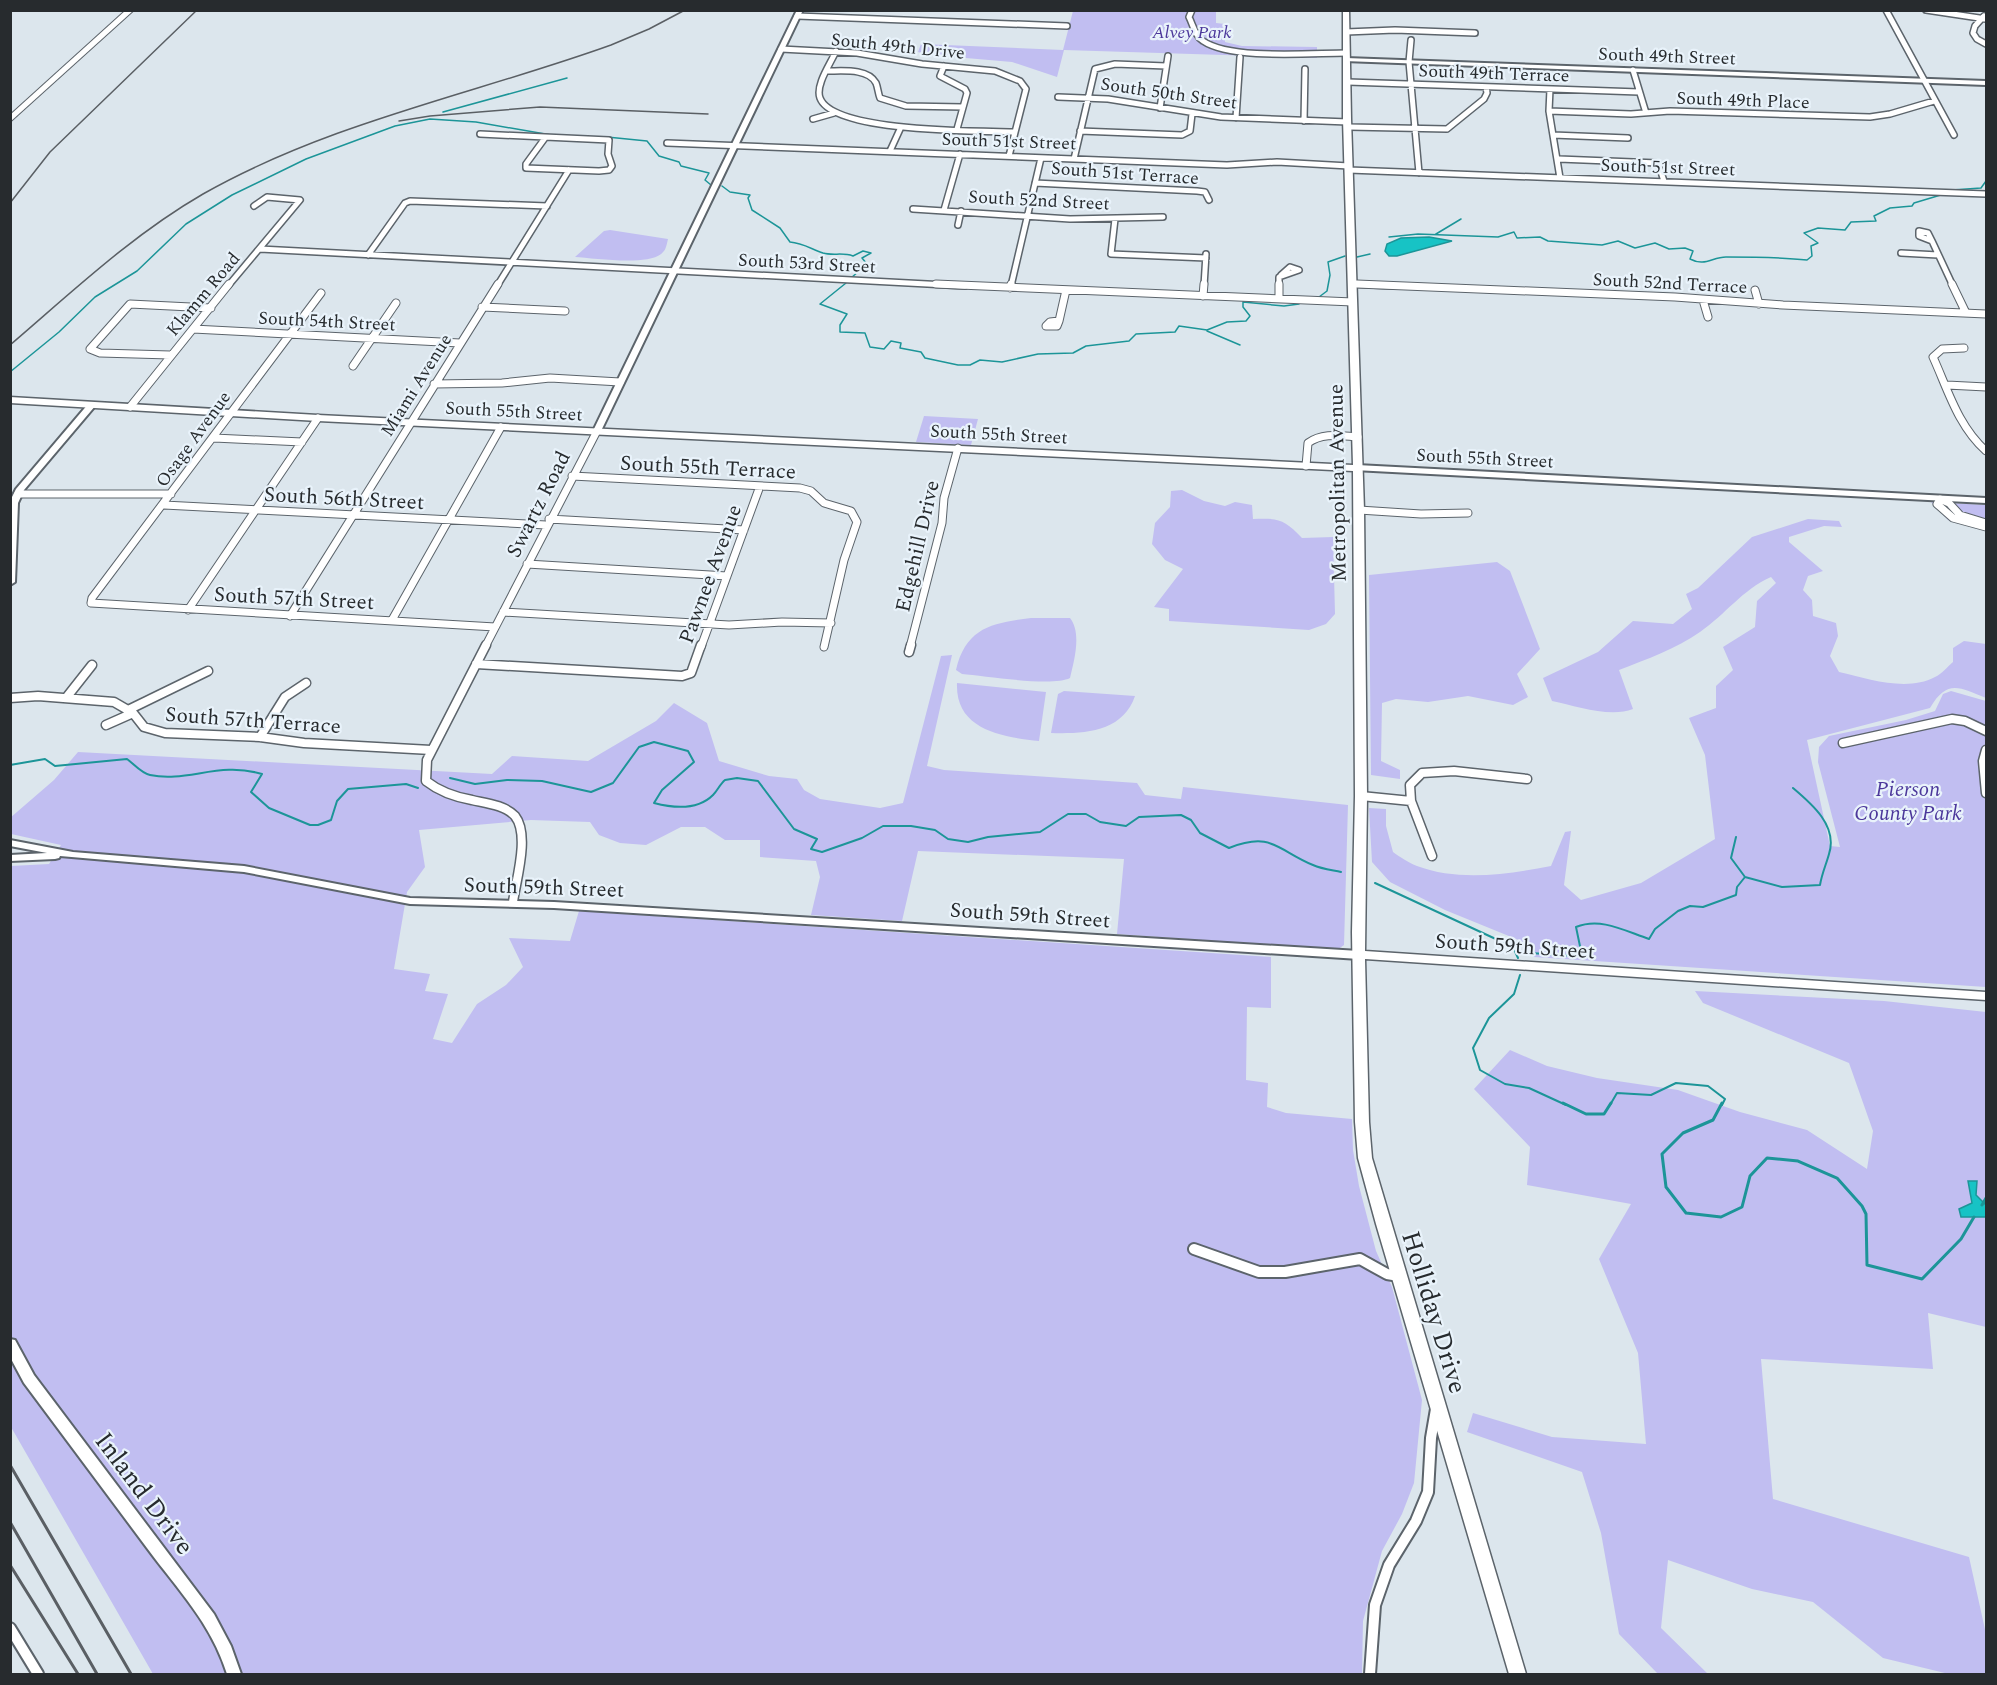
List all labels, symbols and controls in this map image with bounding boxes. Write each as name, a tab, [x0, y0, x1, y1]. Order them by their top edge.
park label: Alvey Park	[1151, 19, 1232, 46]
street label: South 49th Drive	[830, 26, 966, 67]
street label: South 49th Street	[1598, 41, 1736, 72]
street label: South 49th Terrace	[1418, 57, 1570, 90]
street label: South 50th Street	[1099, 71, 1239, 116]
street label: South 49th Place	[1676, 85, 1810, 116]
street label: South 51st Street	[941, 126, 1077, 157]
street label: South 51st Street	[1600, 152, 1736, 183]
street label: South 51st Terrace	[1050, 155, 1200, 192]
street label: South 52nd Street	[968, 183, 1110, 218]
street label: Klamm Road	[160, 246, 247, 342]
street label: South 53rd Street	[737, 246, 877, 281]
street label: South 52nd Terrace	[1592, 266, 1748, 301]
street label: South 54th Street	[258, 304, 396, 339]
street label: Miami Avenue	[374, 329, 459, 442]
street label: Metropolitan Avenue	[1320, 384, 1356, 582]
street label: Osage Avenue	[149, 386, 238, 493]
street label: South 55th Street	[445, 394, 583, 429]
street label: South 55th Street	[930, 417, 1068, 452]
street label: South 55th Street	[1416, 441, 1554, 476]
street label: Swartz Road	[498, 445, 580, 563]
street label: South 55th Terrace	[619, 447, 797, 489]
street label: Edgehill Drive	[887, 477, 949, 615]
street label: South 56th Street	[263, 479, 425, 519]
street label: Pawnee Avenue	[671, 500, 751, 648]
street label: South 57th Street	[213, 579, 375, 619]
street label: South 57th Terrace	[164, 699, 342, 743]
park label: Pierson County Park	[1854, 774, 1962, 830]
street label: South 59th Street	[463, 869, 625, 907]
street label: South 59th Street	[949, 894, 1111, 938]
street label: South 59th Street	[1434, 925, 1596, 969]
street label: Holliday Drive	[1390, 1226, 1478, 1399]
street label: Inland Drive	[84, 1423, 204, 1564]

